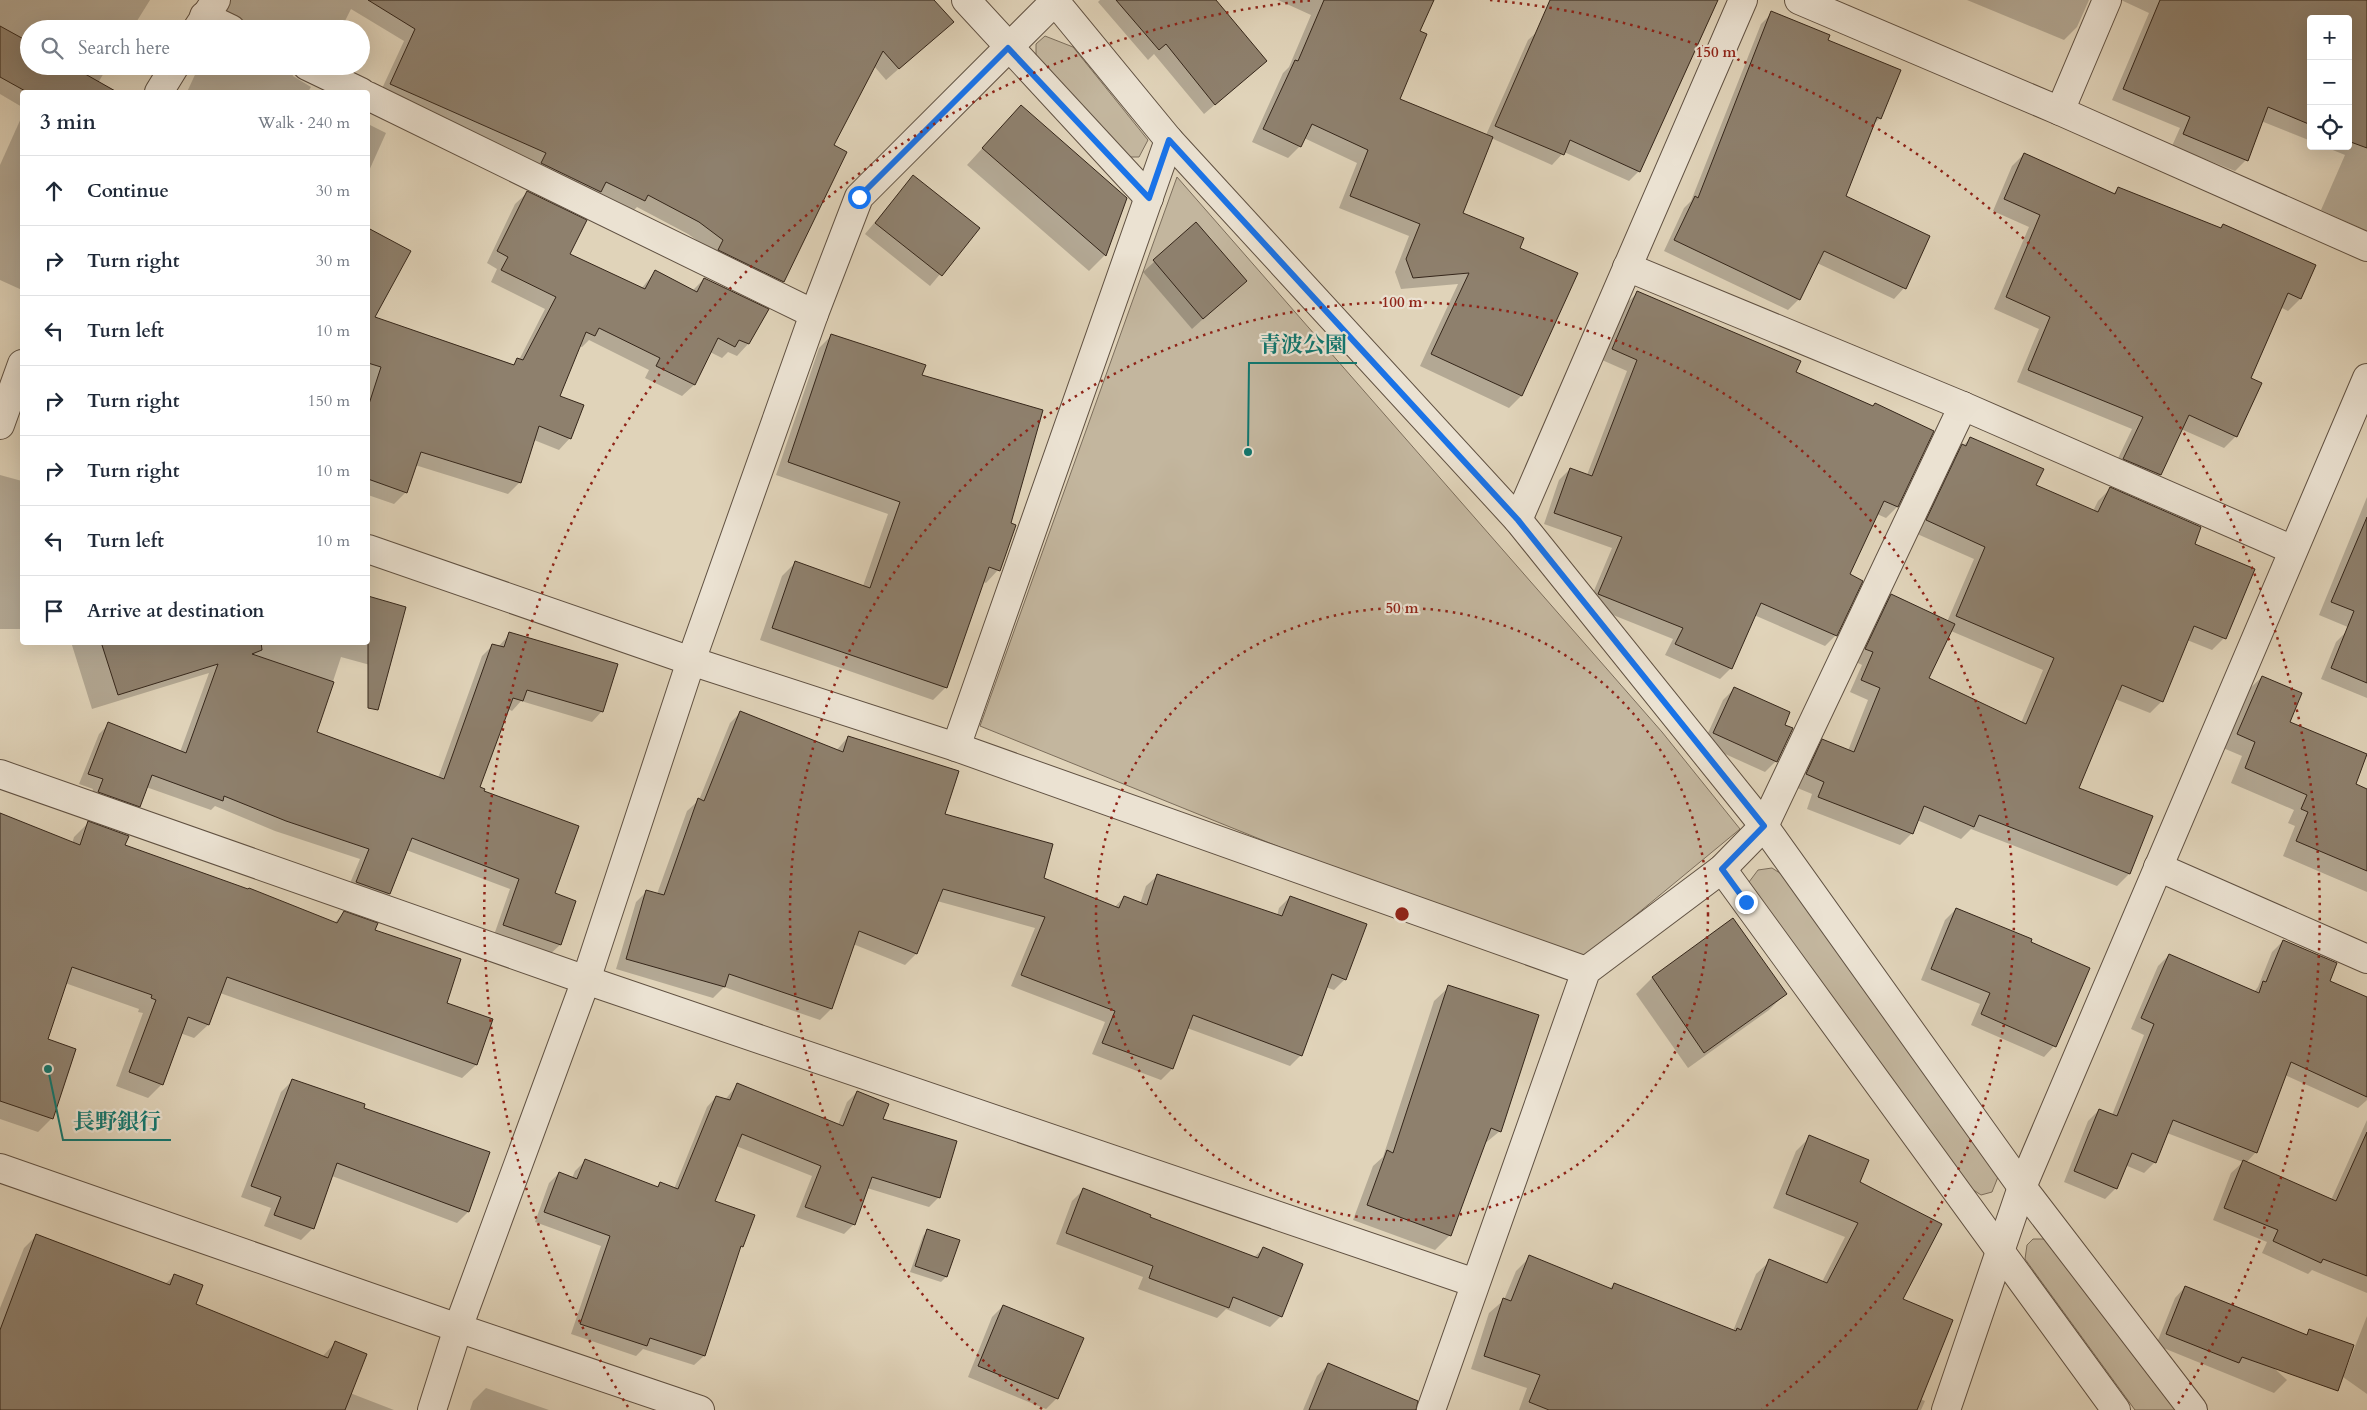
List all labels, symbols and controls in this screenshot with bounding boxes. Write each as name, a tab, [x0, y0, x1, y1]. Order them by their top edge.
map controls	[2307, 15, 2352, 150]
button: +	[2307, 15, 2352, 60]
search box	[20, 20, 370, 75]
icon: search	[38, 34, 66, 62]
text: Search here	[78, 35, 170, 61]
text: 150 m	[1696, 42, 1737, 62]
button: −	[2307, 60, 2352, 105]
button: locate	[2307, 105, 2352, 150]
text: 3 min	[40, 108, 96, 137]
text: Walk · 240 m	[258, 112, 350, 134]
icon: ahead	[40, 177, 68, 205]
text: Continue	[87, 178, 169, 204]
text: 30 m	[316, 180, 350, 202]
route start	[848, 186, 871, 209]
icon: right	[40, 247, 68, 275]
text: Turn right	[87, 248, 179, 274]
text: 30 m	[316, 250, 350, 272]
text: 100 m	[1382, 292, 1423, 312]
icon: left	[40, 317, 68, 345]
text: Turn left	[87, 318, 164, 344]
text: 10 m	[316, 320, 350, 342]
callout: 青波公園	[1249, 326, 1357, 363]
text: 青波公園	[1259, 330, 1347, 360]
icon: right	[40, 387, 68, 415]
text: Turn right	[87, 388, 179, 414]
text: 150 m	[308, 390, 350, 412]
icon: right	[40, 457, 68, 485]
text: Turn right	[87, 458, 179, 484]
text: 10 m	[316, 460, 350, 482]
icon: left	[40, 527, 68, 555]
text: Turn left	[87, 528, 164, 554]
text: 10 m	[316, 530, 350, 552]
icon: arrive	[40, 597, 68, 625]
text: Arrive at destination	[87, 598, 264, 624]
text: 50 m	[1385, 598, 1419, 618]
route end	[1735, 891, 1758, 914]
centre of rings	[1393, 905, 1411, 923]
callout: 長野銀行	[63, 1103, 171, 1140]
text: 長野銀行	[73, 1107, 161, 1137]

